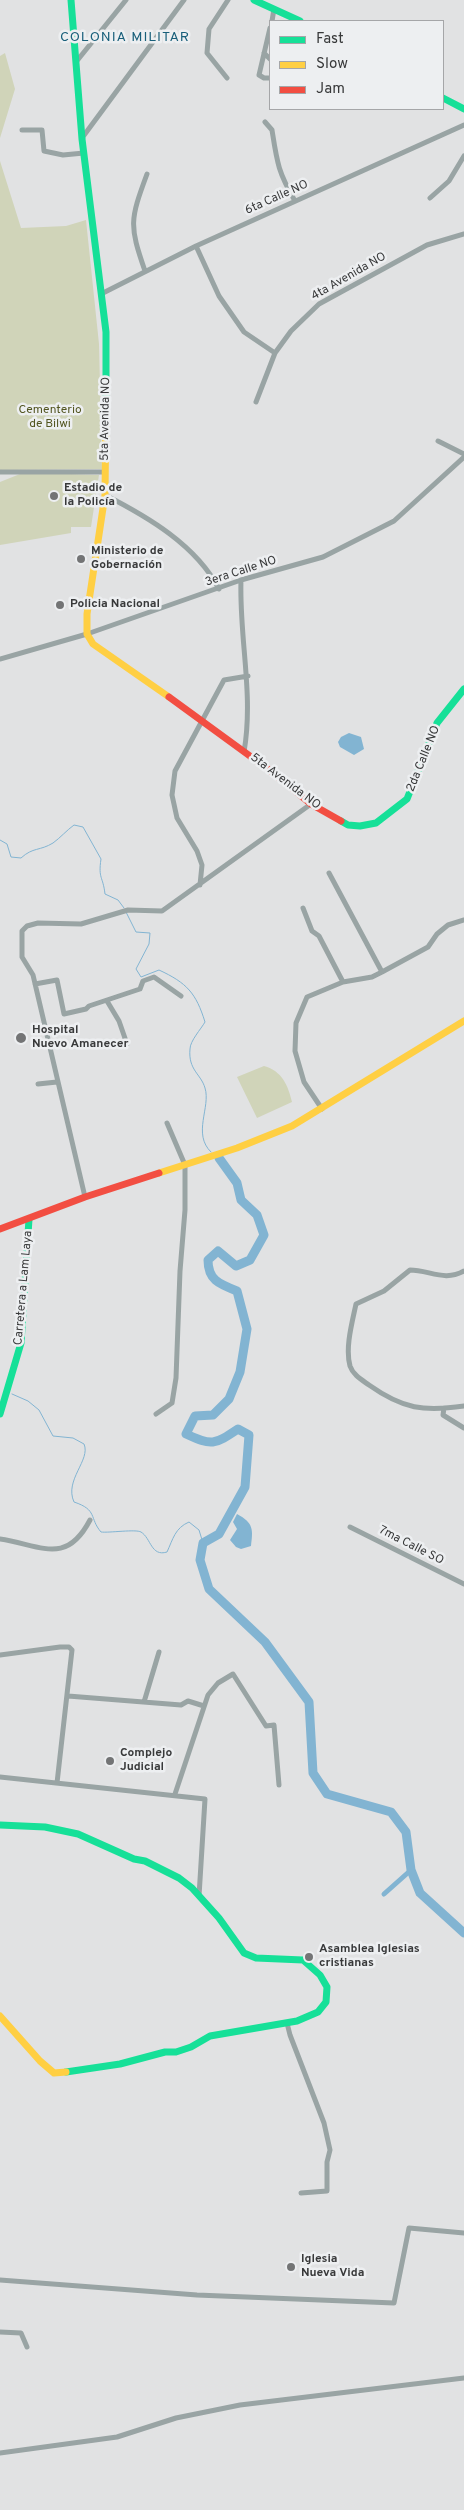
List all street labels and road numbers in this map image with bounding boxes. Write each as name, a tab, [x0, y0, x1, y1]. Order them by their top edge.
street label: 6ta Calle NO	[243, 178, 311, 218]
street label: 4ta Avenida NO	[309, 250, 389, 304]
street label: 5ta Avenida NO	[98, 377, 114, 461]
street label: 3era Calle NO	[203, 554, 279, 590]
street label: 2da Calle NO	[404, 724, 444, 794]
street label: 5ta Avenida NO	[247, 751, 323, 813]
street label: Carretera a Lam Laya	[12, 1230, 36, 1346]
street label: 7ma Calle SO	[376, 1523, 446, 1569]

